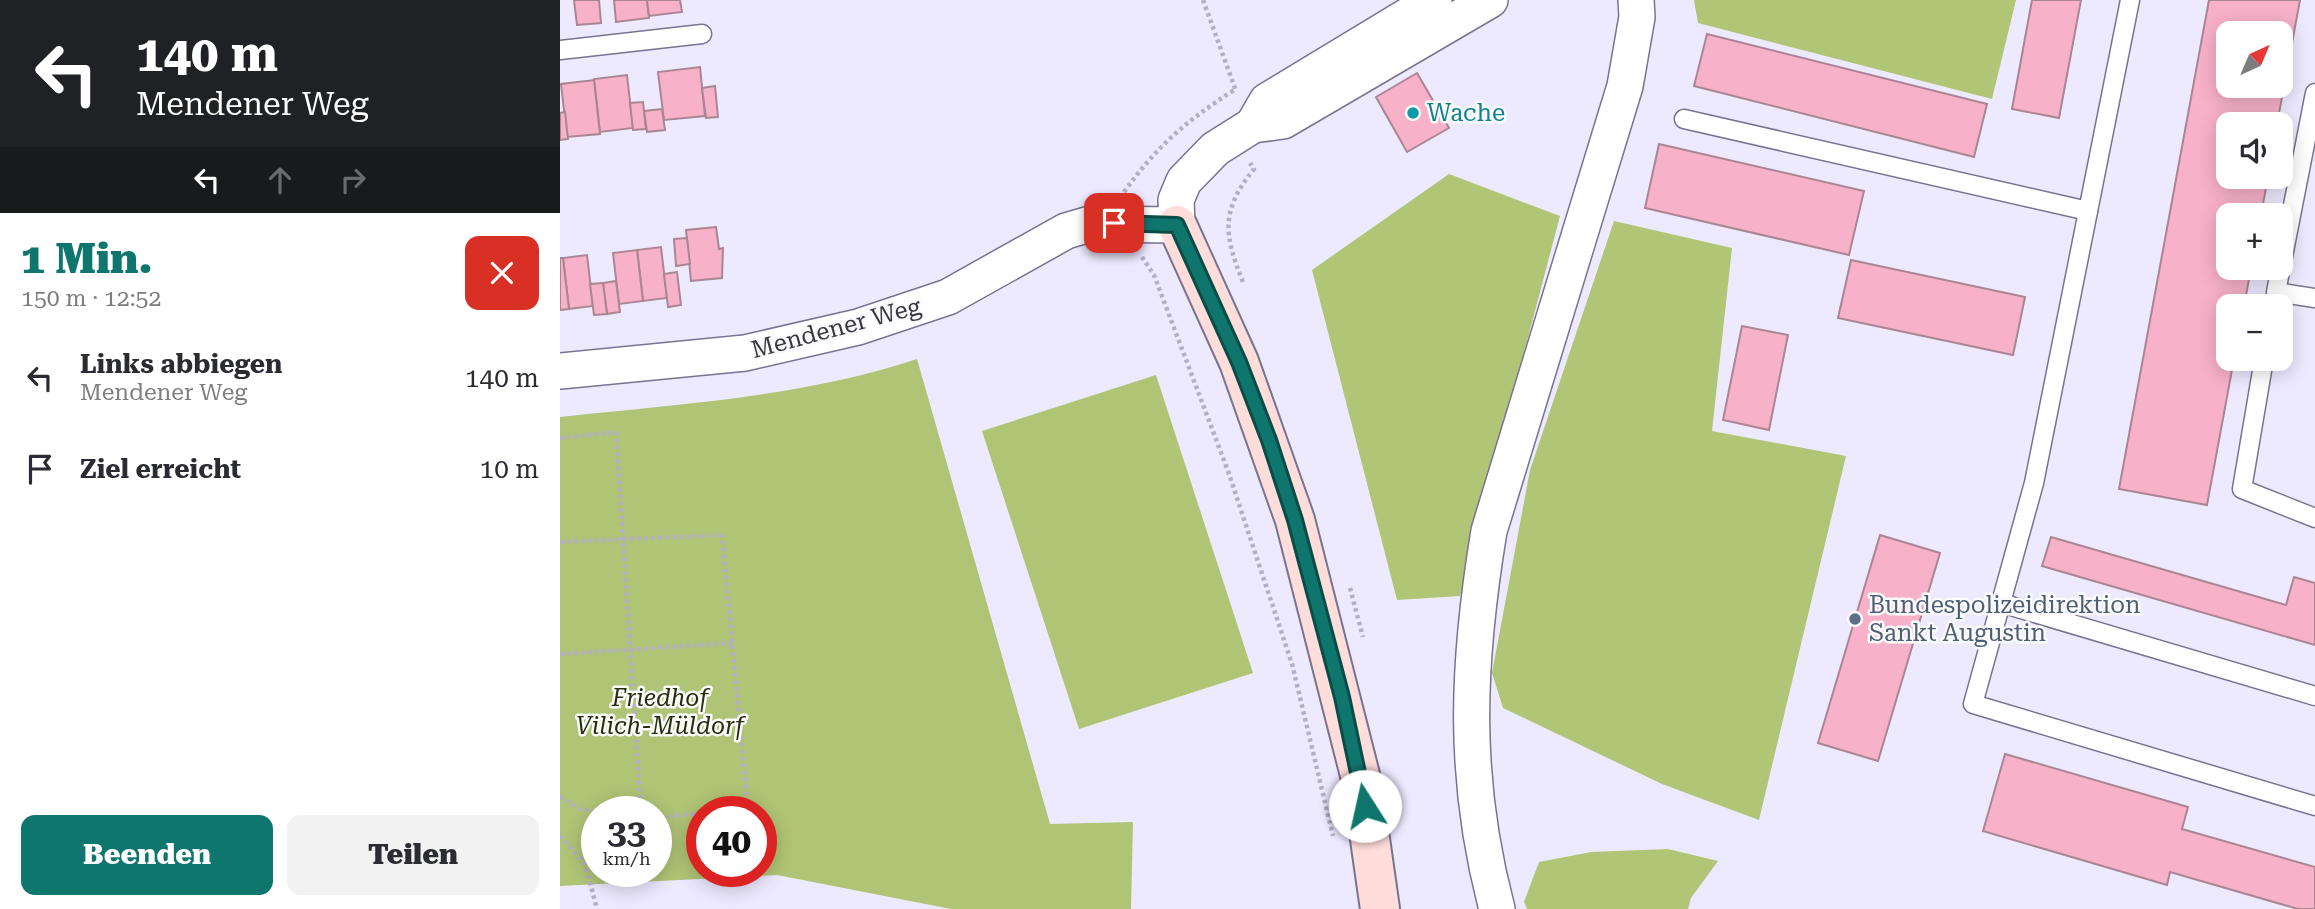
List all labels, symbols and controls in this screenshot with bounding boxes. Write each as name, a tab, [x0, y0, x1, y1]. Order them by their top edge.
north arrow	[2216, 21, 2292, 98]
map controls	[2216, 21, 2293, 371]
text: 140 m	[136, 26, 278, 83]
icon: left	[21, 28, 112, 119]
text: Mendener Weg	[136, 85, 369, 123]
place label: Wache	[1427, 99, 1505, 127]
marker: Wache	[1405, 105, 1421, 121]
button: sound	[2216, 112, 2293, 189]
icon: left	[188, 161, 226, 199]
icon: ahead	[261, 161, 299, 199]
icon: right	[334, 161, 372, 199]
pin	[1084, 193, 1144, 253]
button: +	[2216, 203, 2293, 280]
icon: arrive	[1095, 204, 1133, 242]
text: 1 Min.	[21, 234, 153, 283]
button: close	[465, 236, 539, 310]
text: 150 m · 12:52	[21, 285, 161, 312]
street label: Mendener Weg	[748, 292, 924, 364]
button: −	[2216, 294, 2293, 371]
text: Links abbiegen	[80, 349, 283, 379]
icon: left	[21, 359, 59, 397]
text: 140 m	[465, 363, 539, 393]
text: Mendener Weg	[80, 379, 247, 406]
icon: arrive	[21, 450, 59, 488]
text: Ziel erreicht	[80, 454, 241, 484]
text: 10 m	[480, 454, 539, 484]
place label: Bundespolizeidirektion Sankt Augustin	[1869, 591, 2140, 647]
marker: Bundespolizeidirektion Sankt Augustin	[1847, 611, 1863, 627]
park label: Friedhof Vilich-Müldorf	[576, 684, 747, 740]
position arrow	[1328, 769, 1402, 843]
speed limit sign: 40	[686, 796, 777, 887]
text: 33	[607, 812, 646, 853]
button: Beenden	[21, 815, 273, 895]
button: Teilen	[287, 815, 539, 895]
text: km/h	[602, 848, 651, 869]

